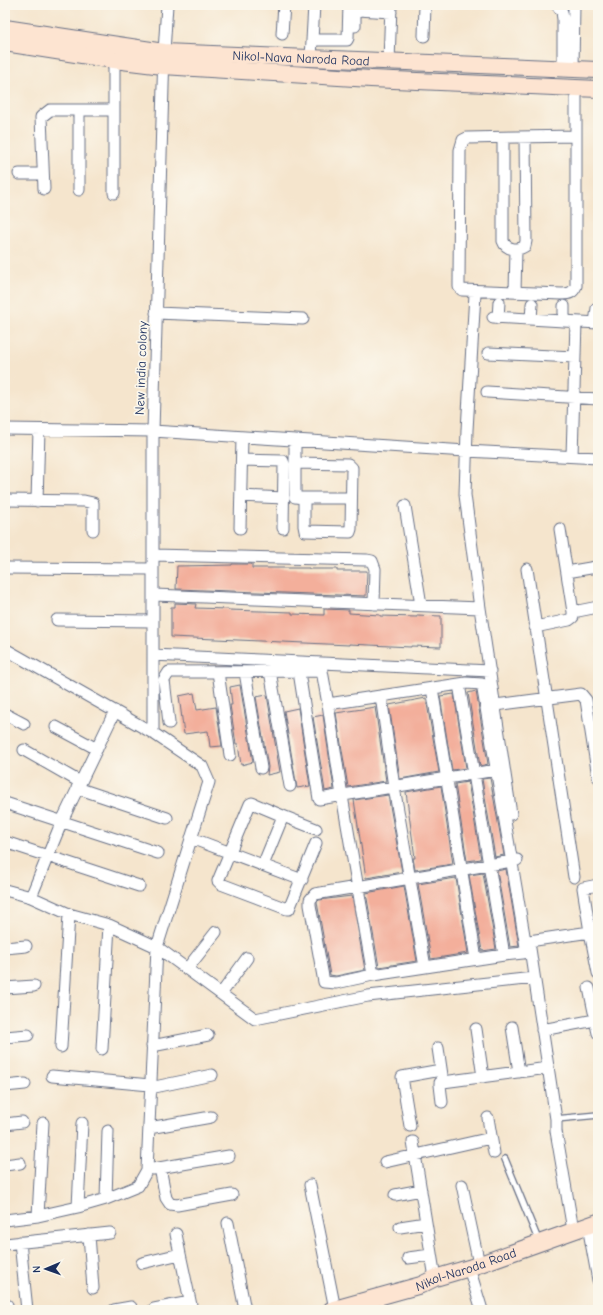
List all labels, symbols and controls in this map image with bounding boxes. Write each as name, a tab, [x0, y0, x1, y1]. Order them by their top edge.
street label: Nikol-Nava Naroda Road	[232, 47, 370, 68]
street label: New india colony	[132, 321, 150, 415]
street label: Nikol-Naroda Road	[414, 1244, 518, 1294]
north arrow	[26, 1249, 66, 1289]
text: N	[30, 1266, 43, 1273]

